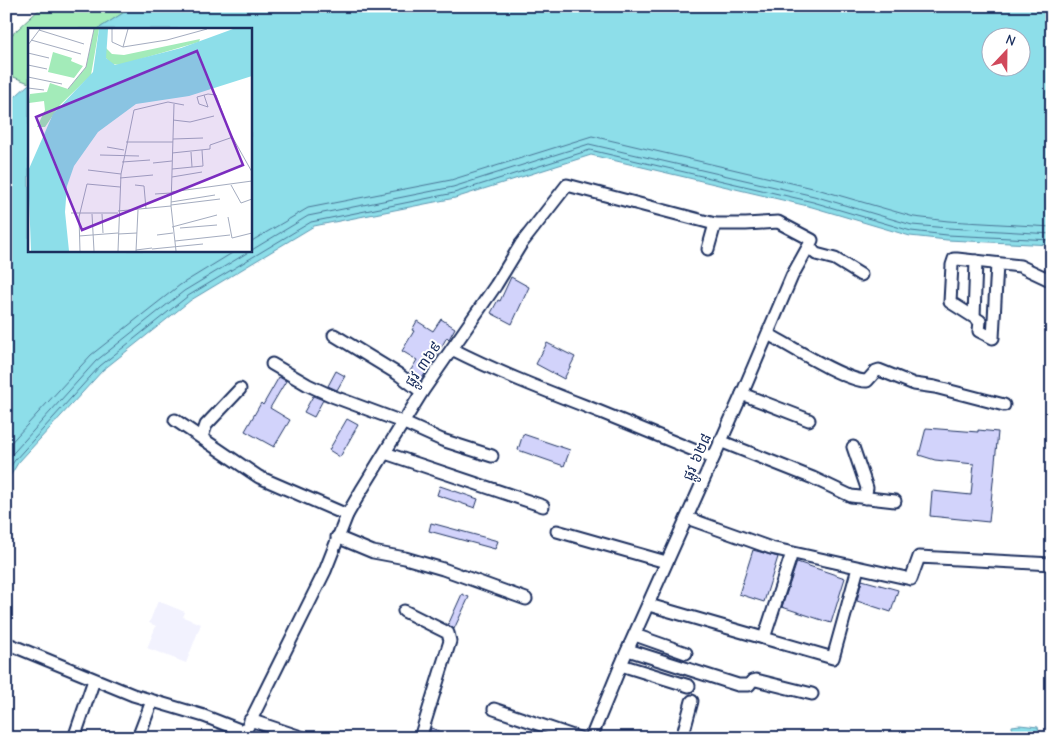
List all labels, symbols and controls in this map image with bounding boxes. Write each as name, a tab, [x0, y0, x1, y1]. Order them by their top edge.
inset map	[28, 28, 251, 251]
north arrow	[980, 28, 1030, 78]
text: N	[1003, 31, 1018, 50]
street label: ផ្លូវ ៣៦៩	[401, 338, 449, 393]
street label: ផ្លូវ ៦២៨	[679, 431, 719, 485]

